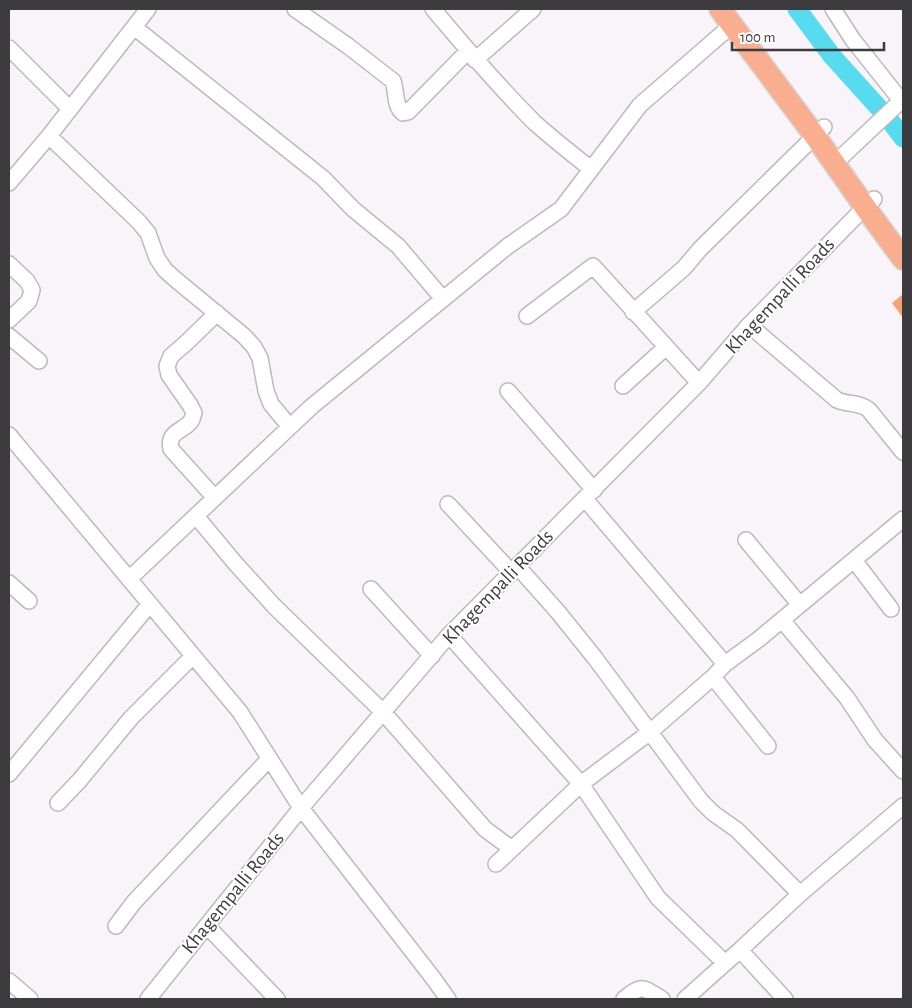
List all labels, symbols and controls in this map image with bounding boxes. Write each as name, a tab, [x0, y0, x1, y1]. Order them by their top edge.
scale bar	[732, 20, 884, 52]
text: 100 m	[740, 30, 775, 45]
street label: Khagempalli Roads	[721, 234, 839, 358]
street label: Khagempalli Roads	[439, 526, 557, 648]
street label: Khagempalli Roads	[178, 828, 288, 958]

